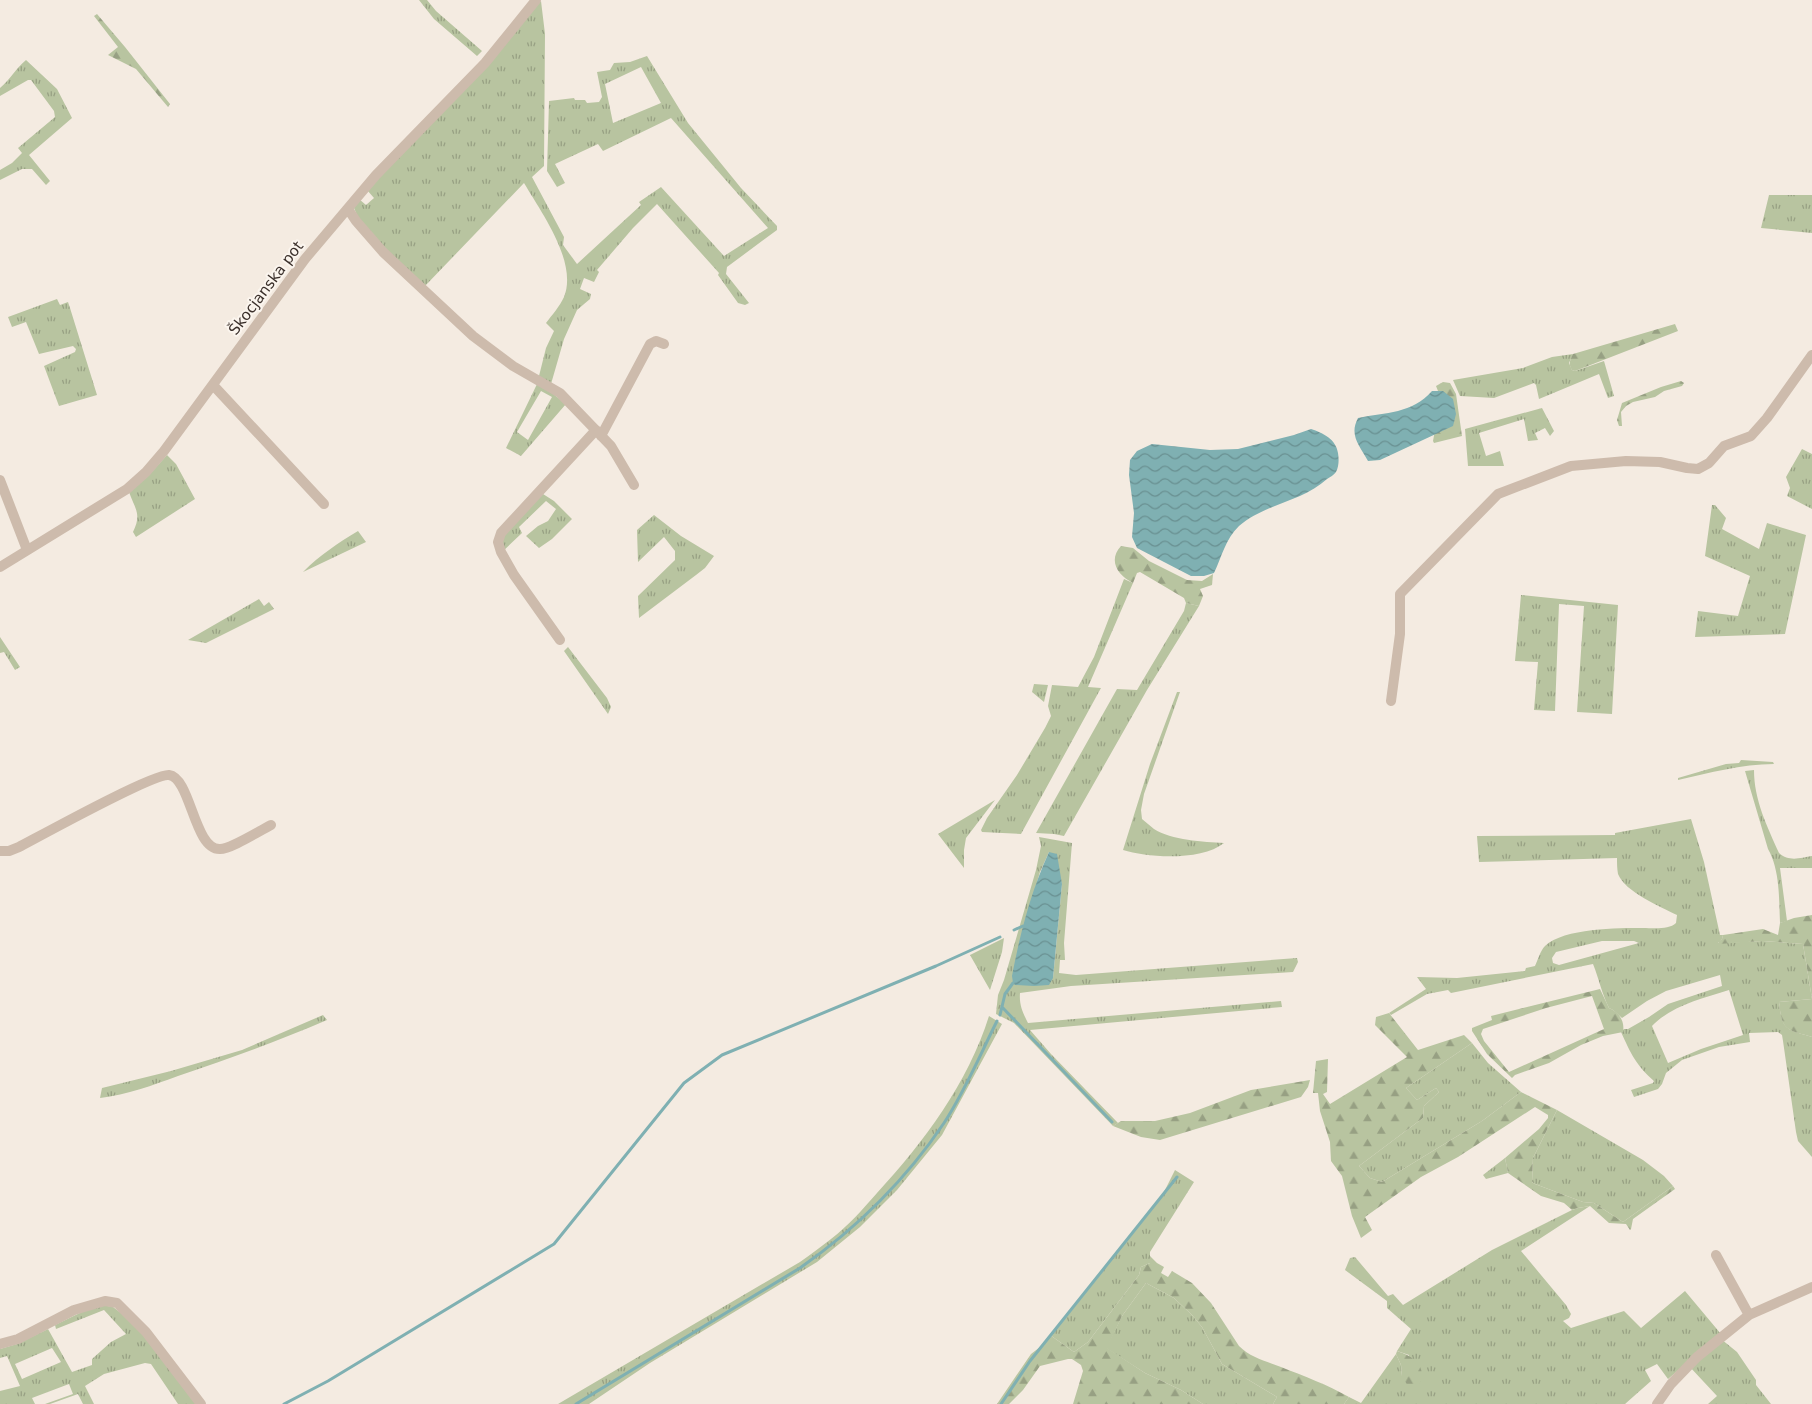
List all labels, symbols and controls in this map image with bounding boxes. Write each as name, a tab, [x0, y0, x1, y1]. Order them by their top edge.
street label: Škocjanska pot	[224, 237, 307, 338]

